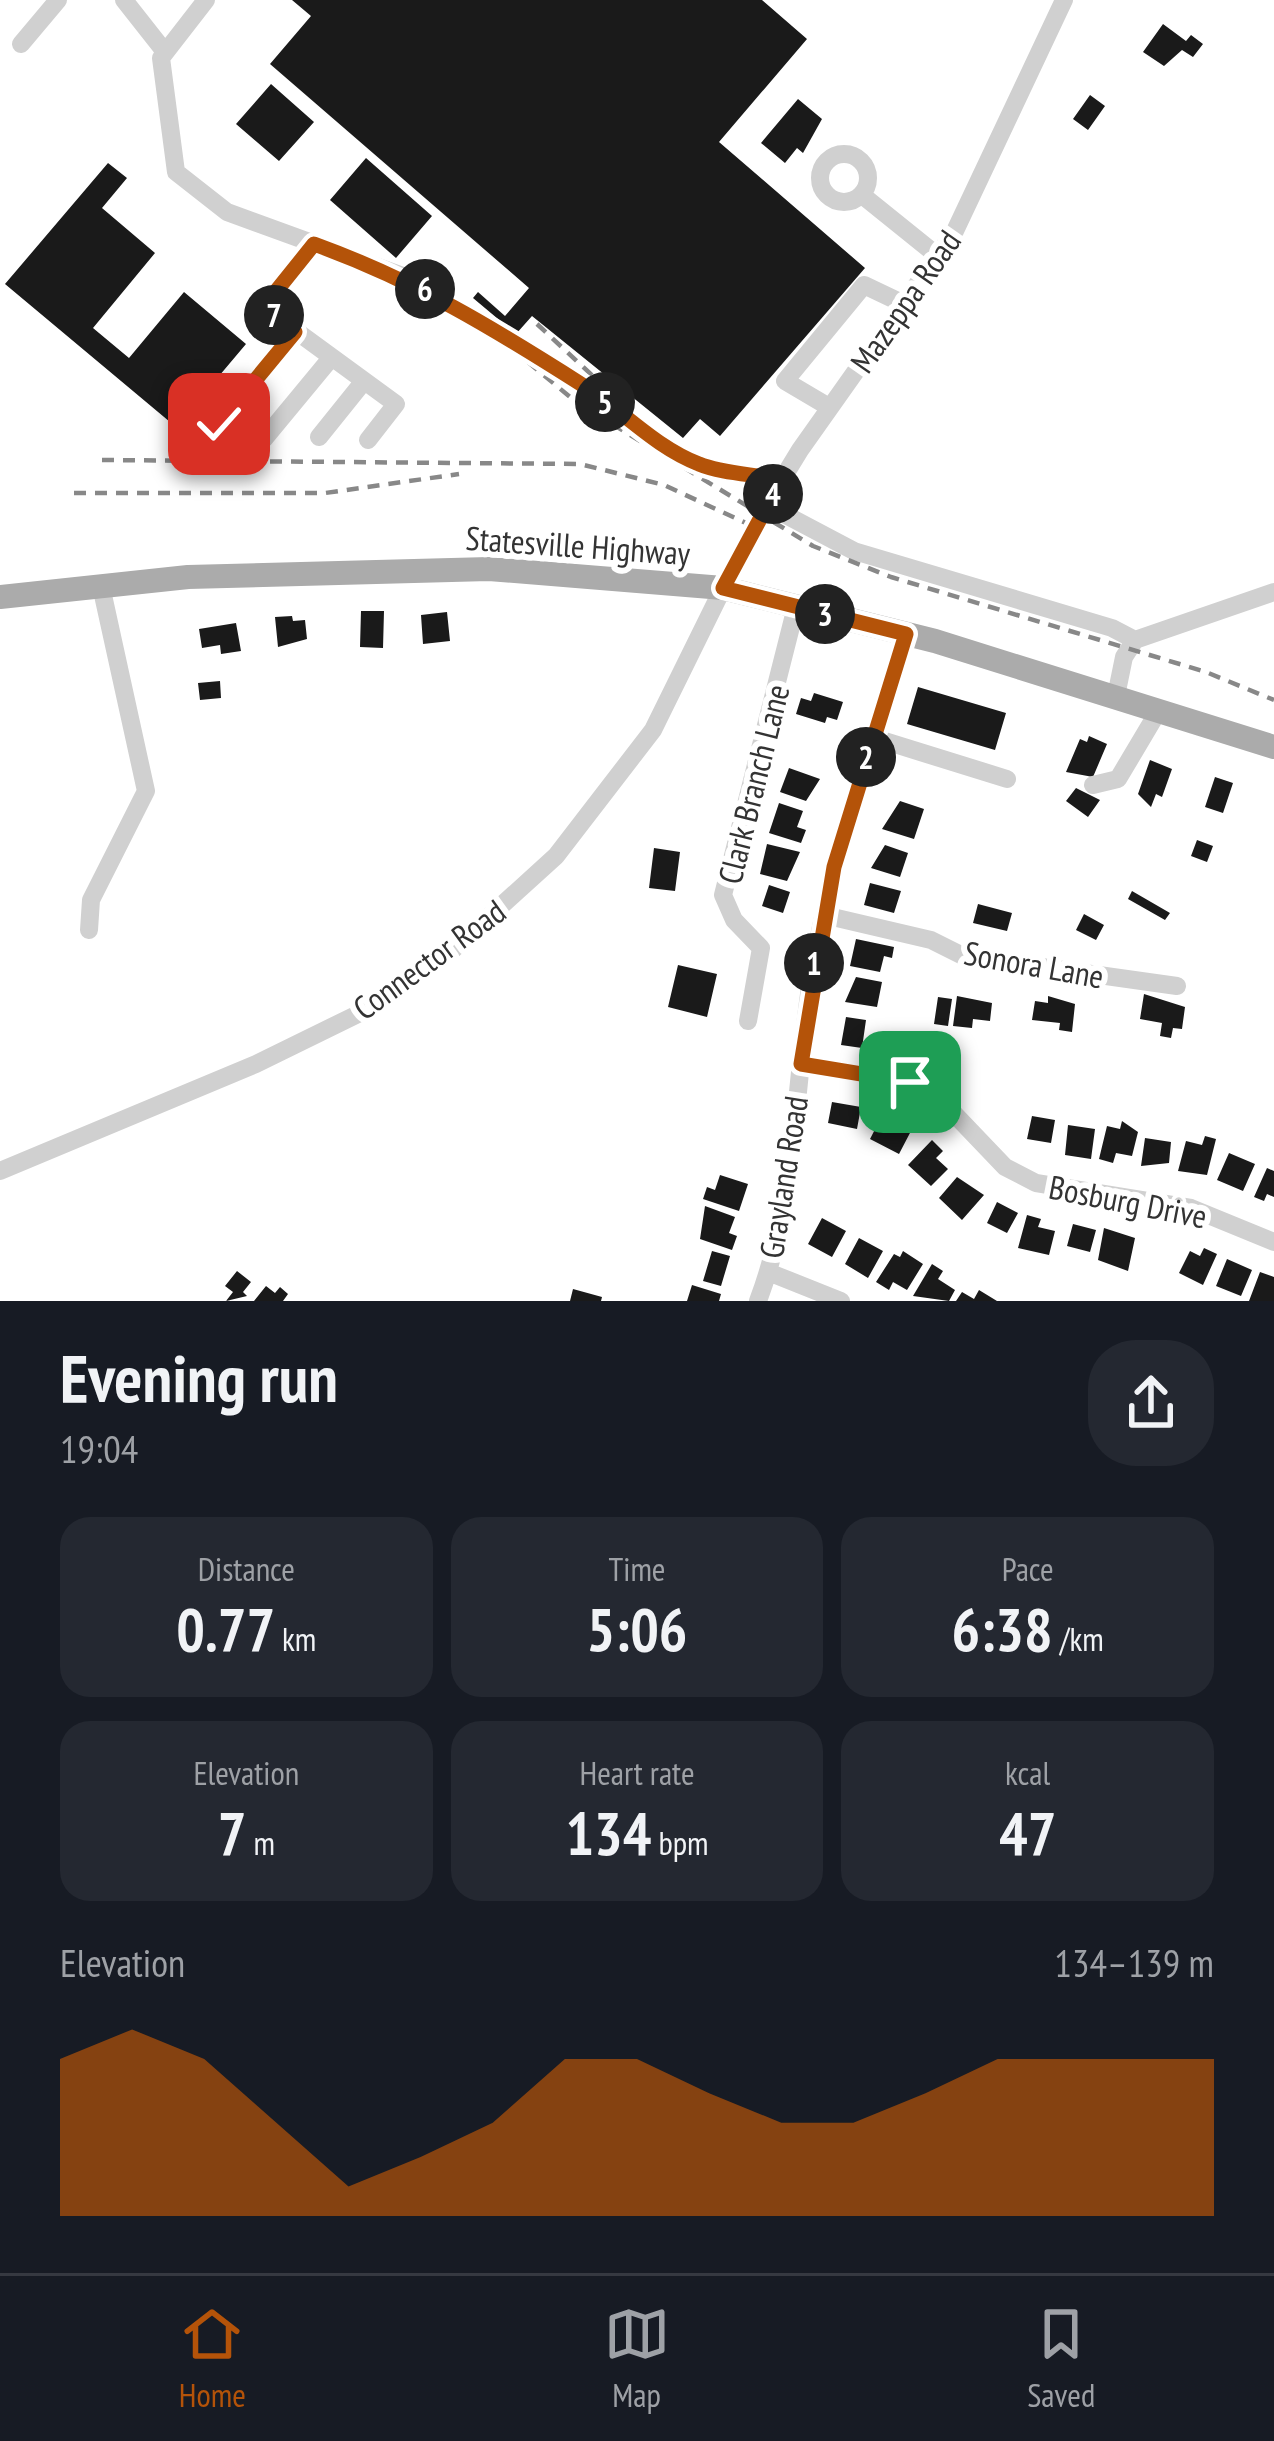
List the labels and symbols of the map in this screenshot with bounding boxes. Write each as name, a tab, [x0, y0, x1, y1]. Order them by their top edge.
street label: Mazeppa Road	[840, 221, 970, 381]
pin: 6	[395, 259, 455, 319]
pin: 7	[244, 285, 304, 345]
pin: 5	[575, 372, 635, 432]
pin	[168, 373, 270, 475]
pin: 4	[743, 464, 803, 524]
street label: Statesville Highway	[464, 516, 692, 574]
pin: 3	[795, 584, 855, 644]
street label: Clark Branch Lane	[707, 680, 799, 888]
pin: 2	[836, 727, 896, 787]
street label: Connector Road	[344, 889, 514, 1029]
street label: Sonora Lane	[961, 931, 1107, 997]
pin: 1	[784, 933, 844, 993]
pin	[859, 1031, 961, 1133]
street label: Grayland Road	[749, 1093, 817, 1261]
street label: Bosburg Drive	[1045, 1165, 1211, 1237]

